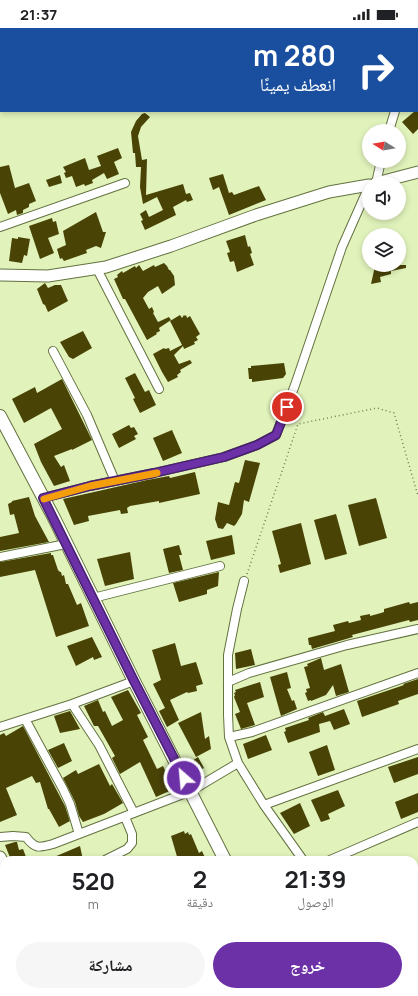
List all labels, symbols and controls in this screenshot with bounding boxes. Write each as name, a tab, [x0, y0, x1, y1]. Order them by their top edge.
text: 21:37	[20, 4, 57, 25]
text: 280 m	[253, 36, 336, 74]
icon: right	[350, 44, 402, 96]
text: انعطف يمينًا	[260, 72, 336, 96]
north arrow	[362, 124, 406, 168]
map controls	[362, 124, 406, 272]
button: sound	[362, 176, 406, 220]
button: layers	[362, 228, 406, 272]
pin	[270, 390, 304, 424]
icon: arrive	[276, 396, 298, 418]
position arrow	[163, 757, 205, 799]
text: 2	[193, 862, 207, 895]
text: 21:39	[285, 862, 346, 895]
text: 520	[72, 864, 115, 897]
text: دقيقة	[187, 893, 213, 911]
text: الوصول	[298, 893, 334, 911]
text: m	[88, 895, 99, 913]
button: مشاركة	[16, 942, 205, 988]
button: خروج	[213, 942, 402, 988]

